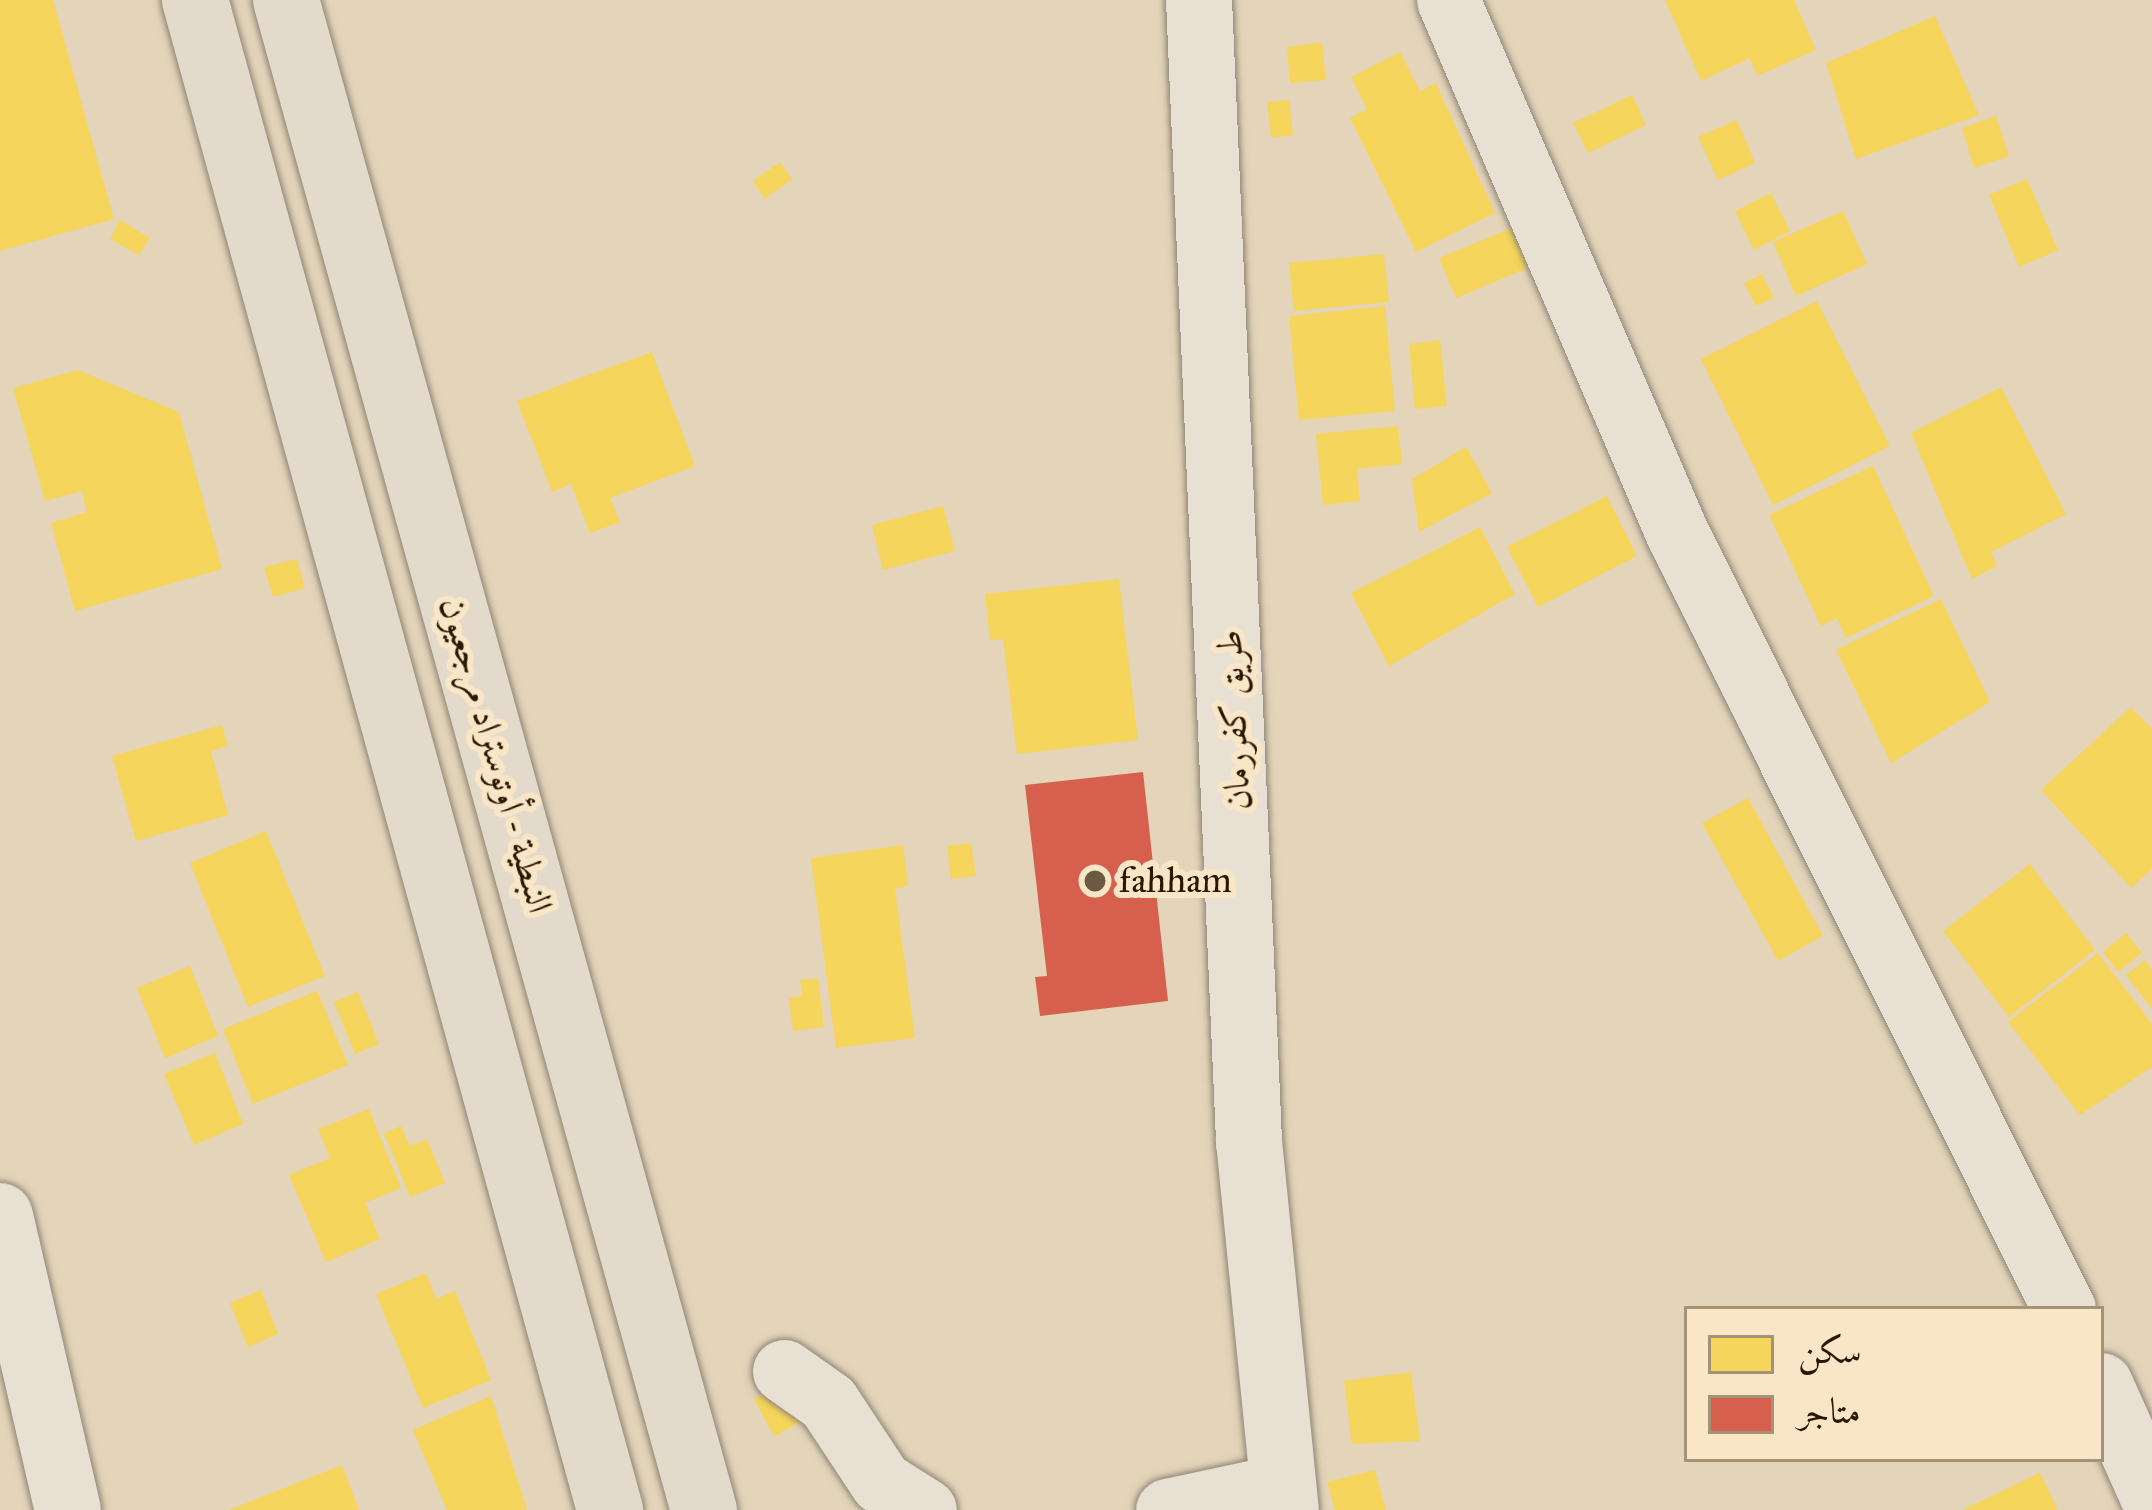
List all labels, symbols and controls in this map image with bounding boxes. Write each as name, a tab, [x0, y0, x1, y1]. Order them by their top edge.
street label: النبطية - أوتوستراد مرجعيون	[430, 592, 562, 918]
street label: طريق كفررمان	[1208, 629, 1260, 811]
place label: fahham	[1119, 859, 1232, 903]
marker: fahham	[1082, 868, 1108, 894]
legend	[1684, 1306, 2104, 1462]
text: سكن	[1798, 1329, 1862, 1373]
text: متاجر	[1798, 1389, 1861, 1433]

